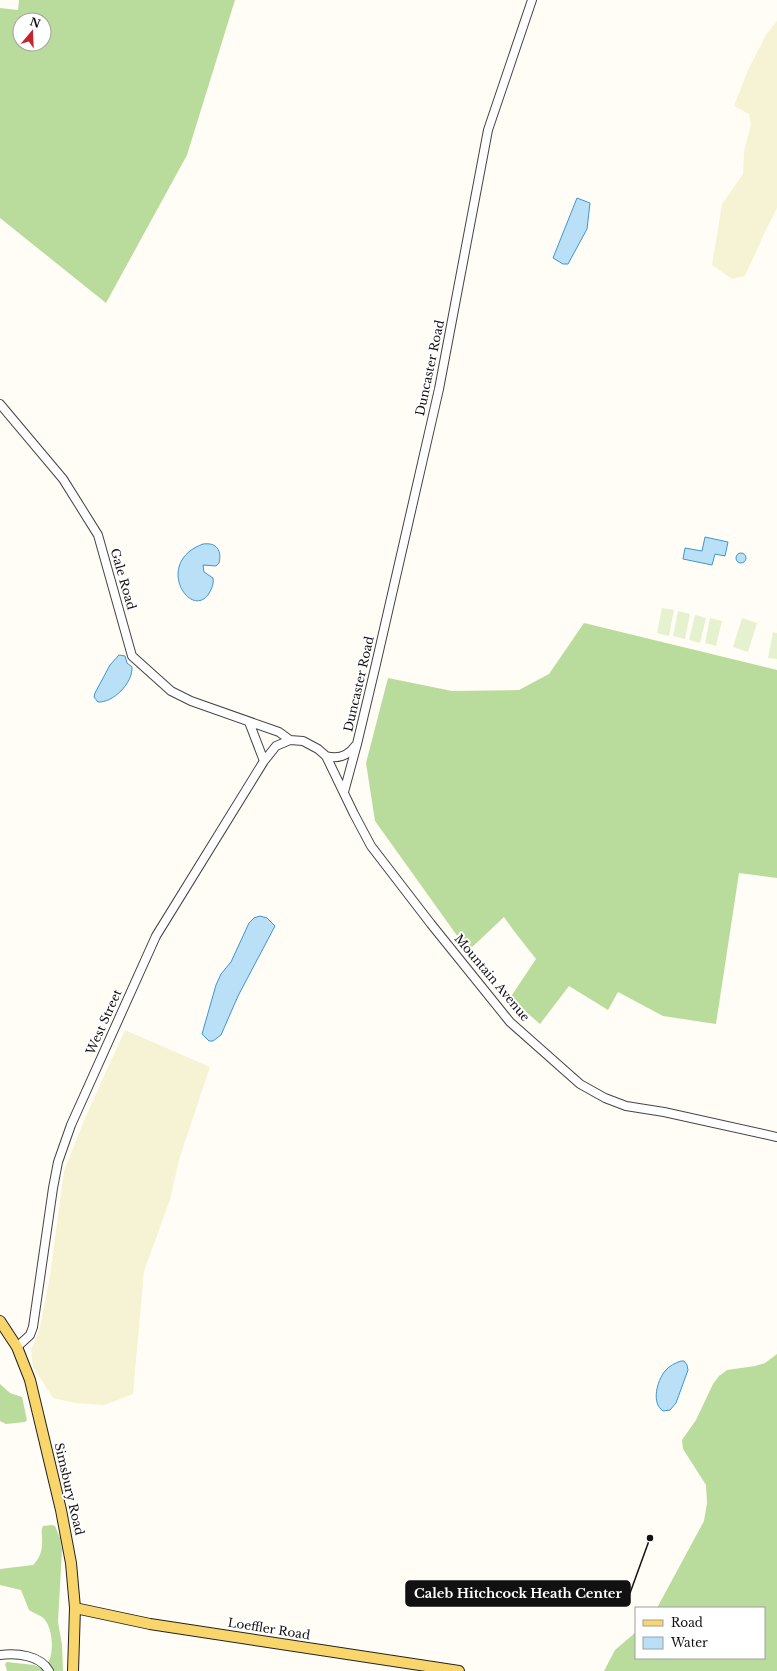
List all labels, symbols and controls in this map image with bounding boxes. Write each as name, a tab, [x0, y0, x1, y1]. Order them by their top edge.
north arrow	[12, 12, 52, 52]
text: N	[28, 14, 43, 31]
street label: Duncaster Road	[412, 319, 447, 417]
street label: Gale Road	[108, 546, 139, 611]
street label: Duncaster Road	[340, 635, 377, 733]
street label: Mountain Avenue	[452, 931, 533, 1024]
street label: West Street	[82, 987, 125, 1058]
street label: Simsbury Road	[52, 1441, 87, 1537]
callout: Caleb Hitchcock Heath Center	[406, 1581, 630, 1606]
text: Caleb Hitchcock Heath Center	[414, 1585, 622, 1602]
legend	[635, 1607, 765, 1659]
street label: Loeffler Road	[227, 1615, 311, 1642]
text: Road	[671, 1615, 703, 1630]
text: Water	[670, 1635, 708, 1650]

